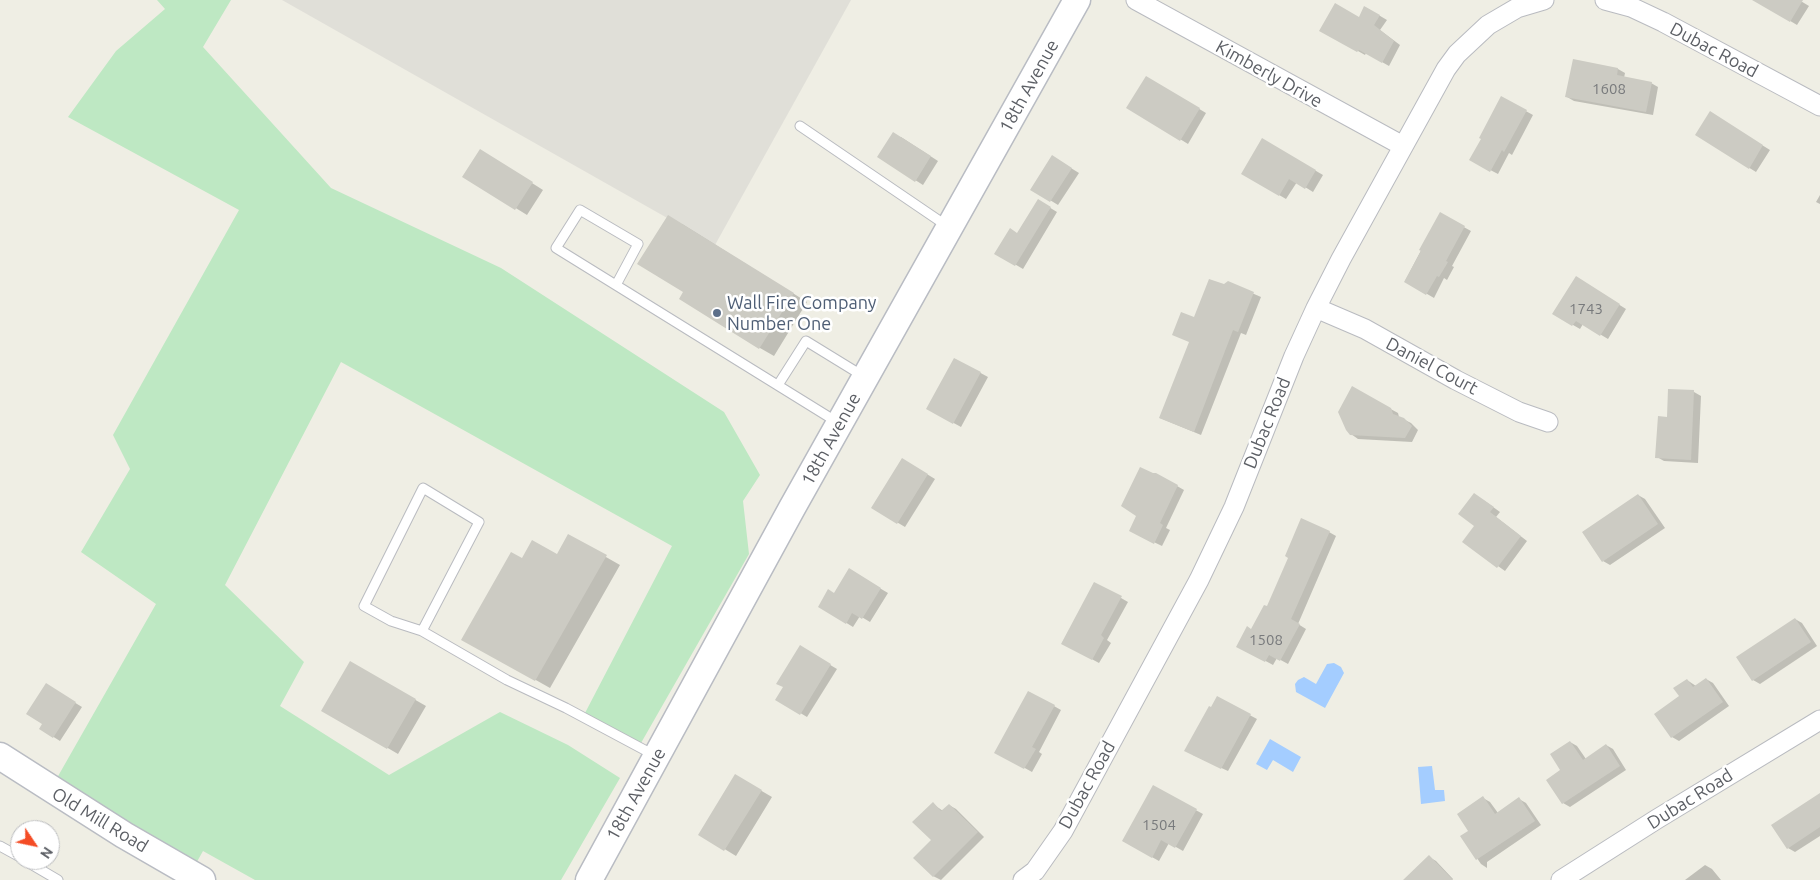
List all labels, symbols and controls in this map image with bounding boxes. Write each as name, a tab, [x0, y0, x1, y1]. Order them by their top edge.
street label: Dubac Road	[1666, 18, 1762, 82]
street label: 18th Avenue	[995, 36, 1063, 136]
street label: Kimberly Drive	[1212, 36, 1326, 112]
house number: 1608	[1592, 80, 1626, 98]
place label: Wall Fire Company Number One	[727, 292, 876, 334]
house number: 1743	[1569, 300, 1603, 318]
marker: Wall Fire Company Number One	[711, 307, 723, 319]
street label: Daniel Court	[1382, 333, 1482, 399]
street label: Dubac Road	[1239, 374, 1295, 472]
street label: 18th Avenue	[797, 389, 865, 489]
house number: 1508	[1249, 631, 1283, 649]
street label: Dubac Road	[1054, 737, 1120, 833]
street label: 18th Avenue	[602, 744, 670, 844]
street label: Dubac Road	[1643, 764, 1737, 834]
street label: Old Mill Road	[48, 783, 152, 857]
house number: 1504	[1142, 816, 1176, 834]
north arrow	[10, 820, 60, 870]
text: N	[37, 844, 56, 862]

